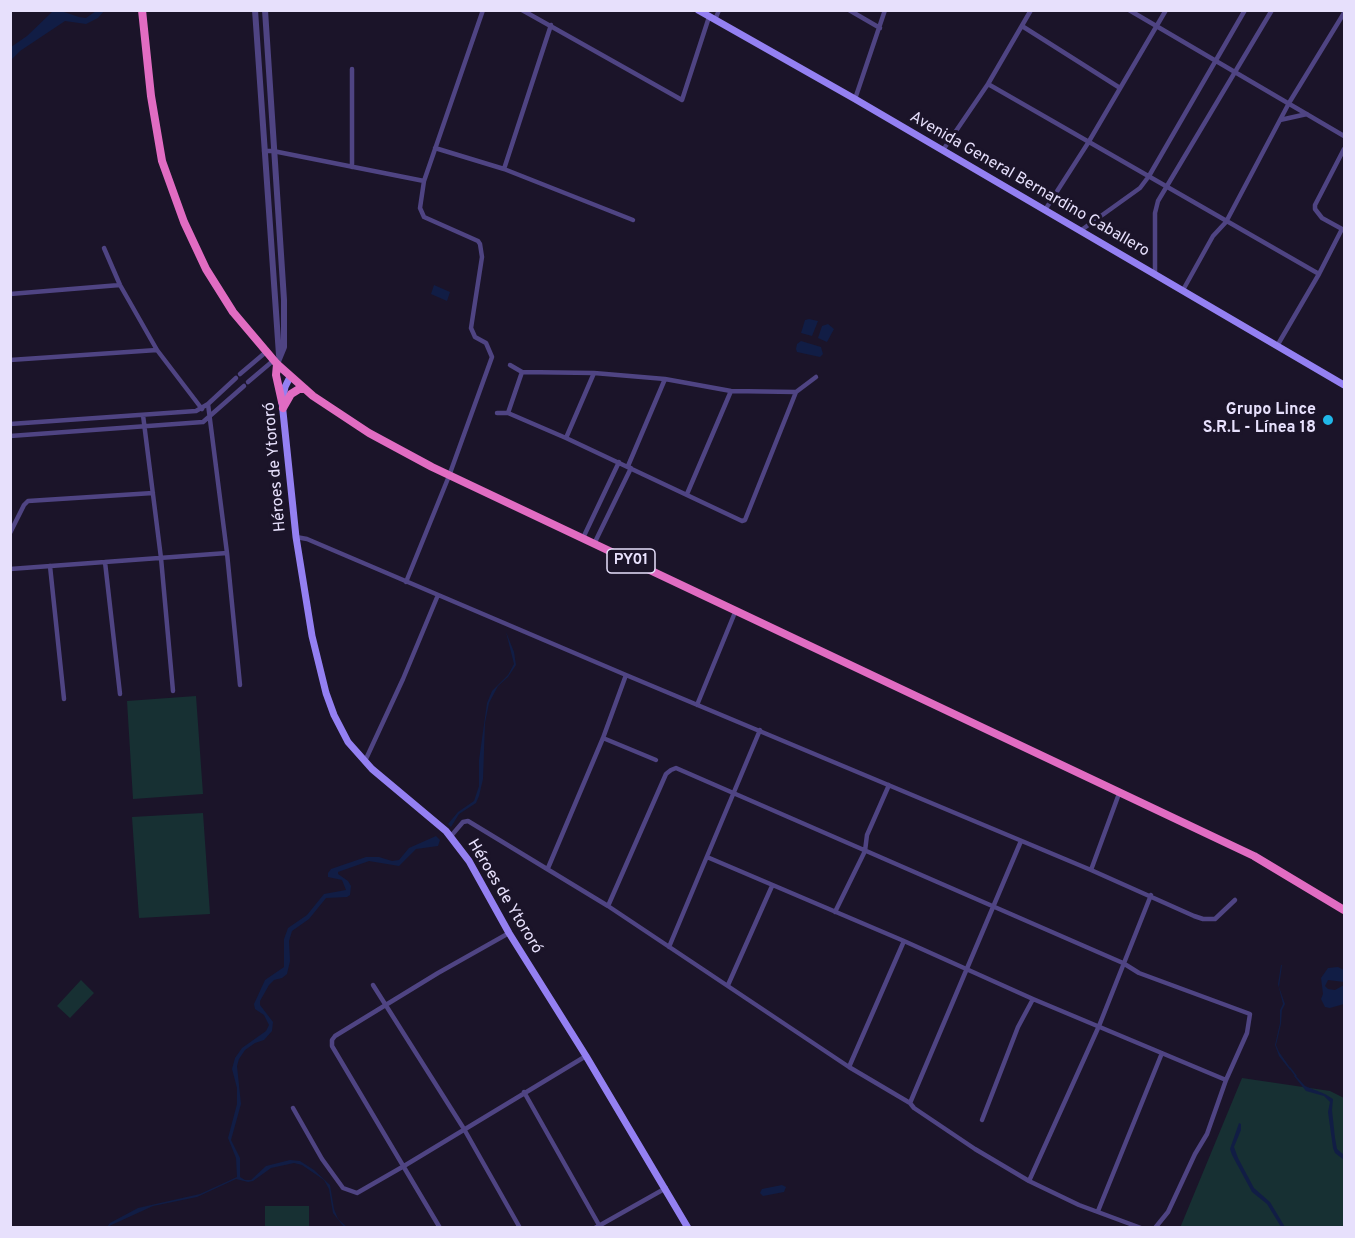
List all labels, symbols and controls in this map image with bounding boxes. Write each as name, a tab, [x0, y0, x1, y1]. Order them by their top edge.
street label: Avenida General Bernardino Caballero	[906, 108, 1152, 262]
street label: Héroes de Ytororó	[261, 401, 291, 533]
place label: Grupo Lince S.R.L - Línea 18	[1203, 401, 1316, 439]
marker: Grupo Lince S.R.L - Línea 18	[1321, 413, 1335, 427]
road number: PY01	[607, 549, 655, 573]
street label: Héroes de Ytororó	[462, 836, 546, 958]

